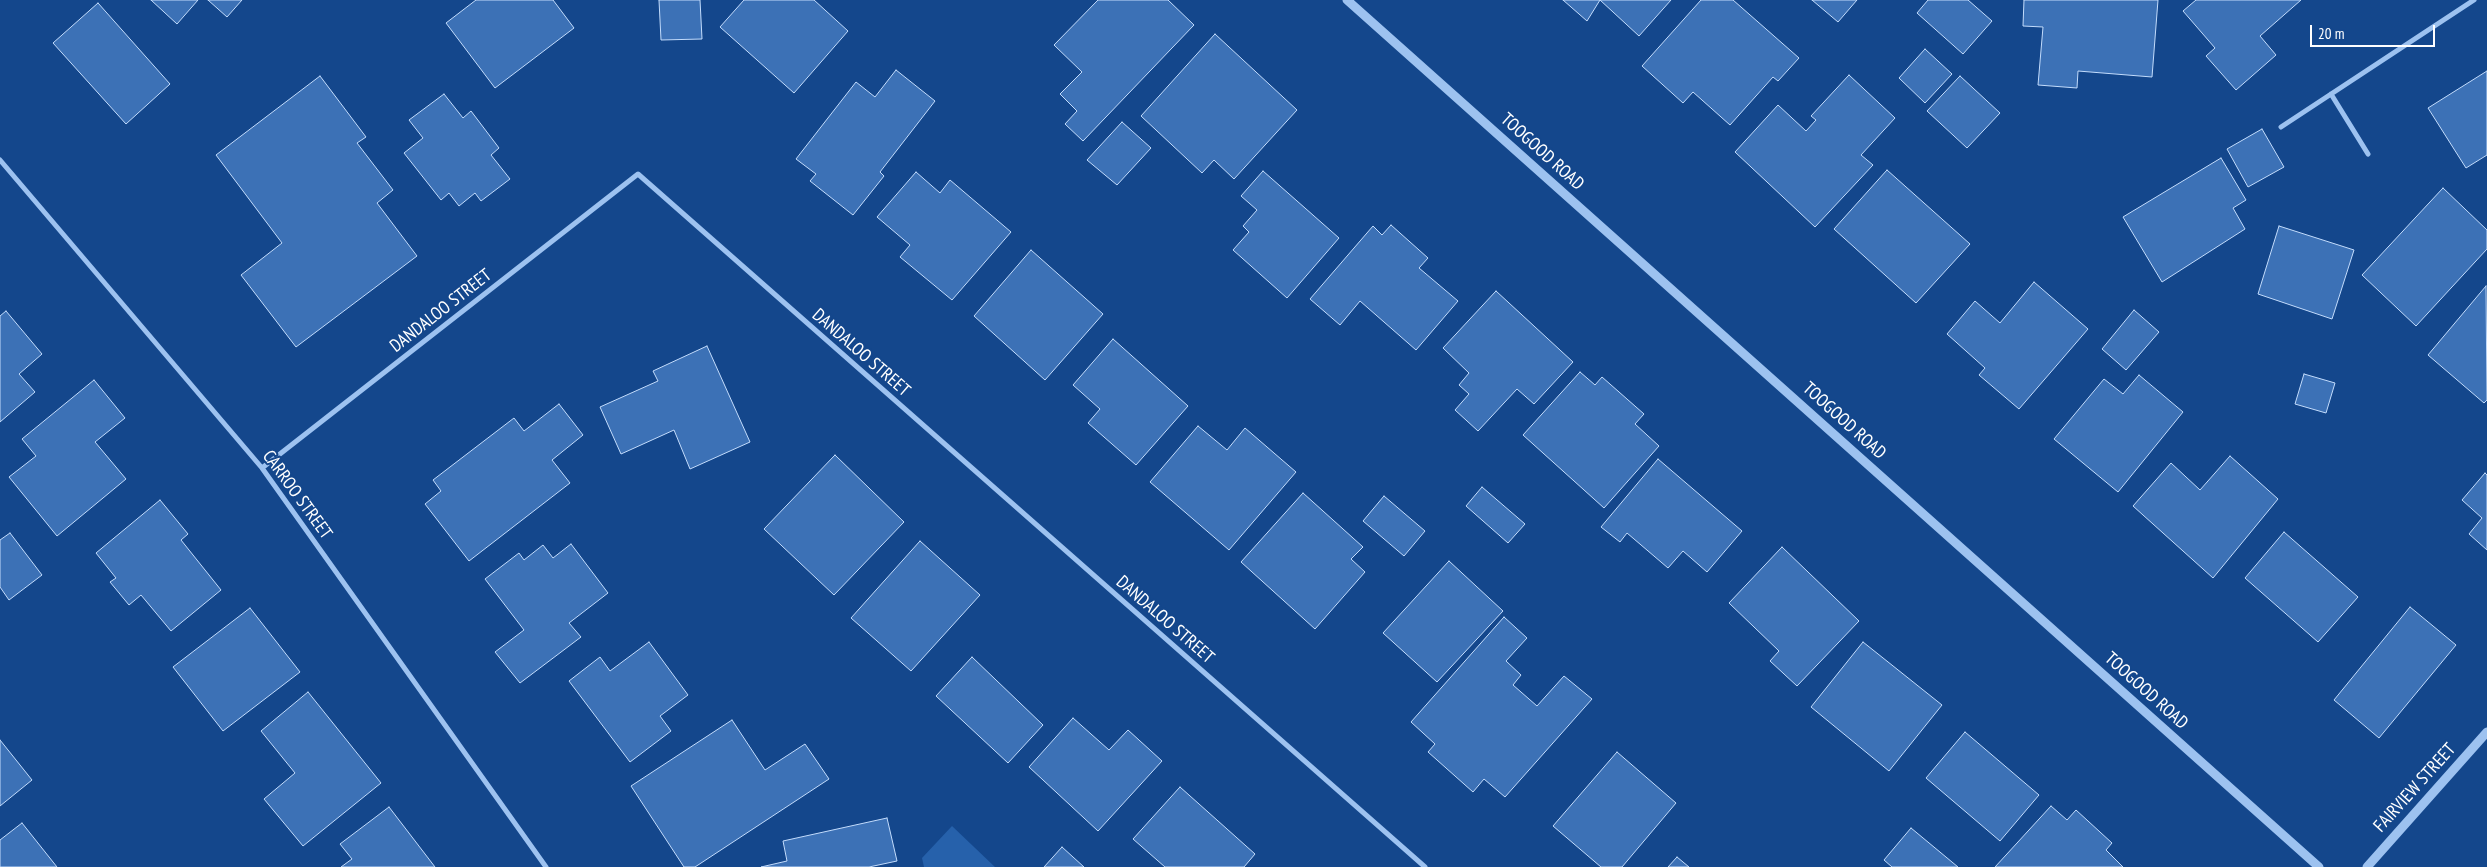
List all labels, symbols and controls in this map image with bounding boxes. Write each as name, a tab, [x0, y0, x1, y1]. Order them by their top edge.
scale bar	[2312, 15, 2437, 47]
text: 20 m	[2318, 24, 2344, 43]
street label: TOOGOOD ROAD	[1496, 109, 1588, 195]
street label: DANDALOO STREET	[386, 265, 496, 357]
street label: DANDALOO STREET	[808, 305, 914, 401]
street label: TOOGOOD ROAD	[1798, 378, 1890, 464]
street label: CARROO STREET	[258, 446, 336, 544]
street label: DANDALOO STREET	[1112, 572, 1218, 668]
street label: TOOGOOD ROAD	[2100, 648, 2192, 734]
street label: FAIRVIEW STREET	[2369, 739, 2461, 837]

